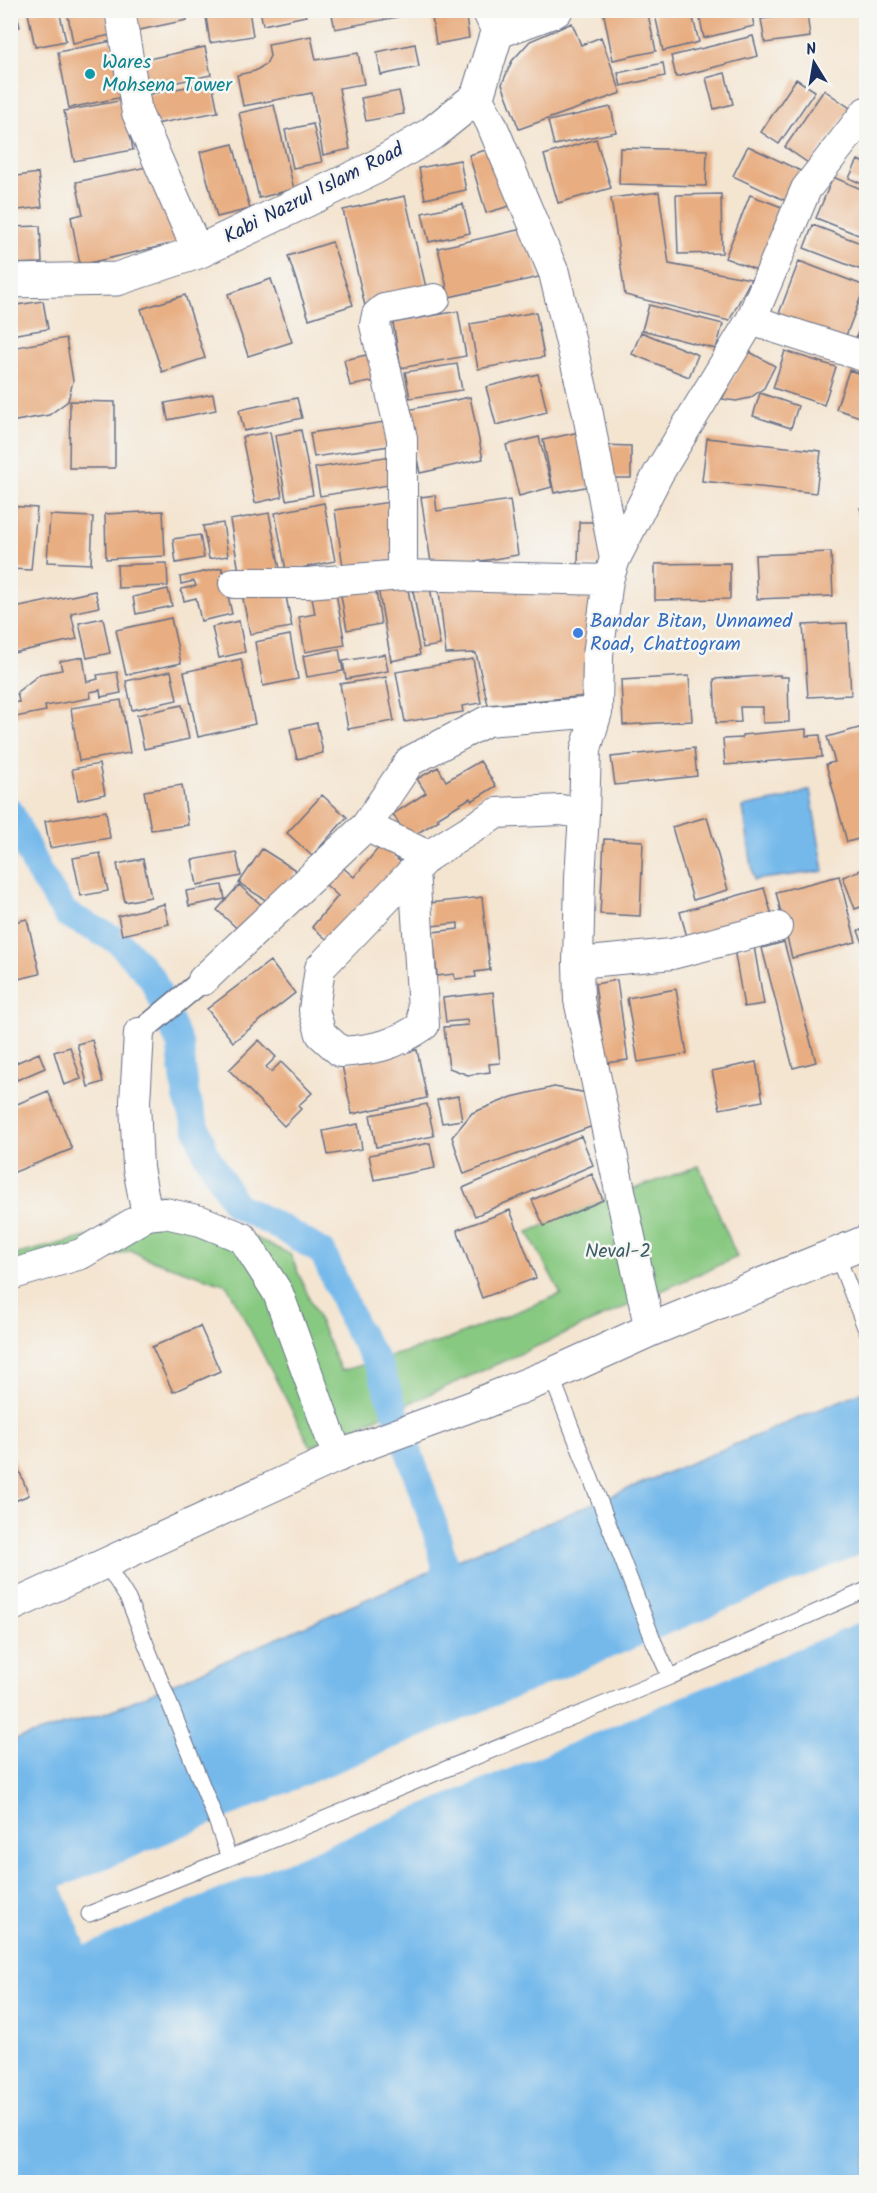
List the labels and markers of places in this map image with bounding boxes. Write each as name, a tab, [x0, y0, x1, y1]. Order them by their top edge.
place label: Wares Mohsena Tower	[102, 47, 233, 102]
marker: Wares Mohsena Tower	[83, 67, 97, 81]
place label: Bandar Bitan, Unnamed Road, Chattogram	[590, 606, 793, 661]
marker: Bandar Bitan, Unnamed Road, Chattogram	[571, 626, 585, 640]

